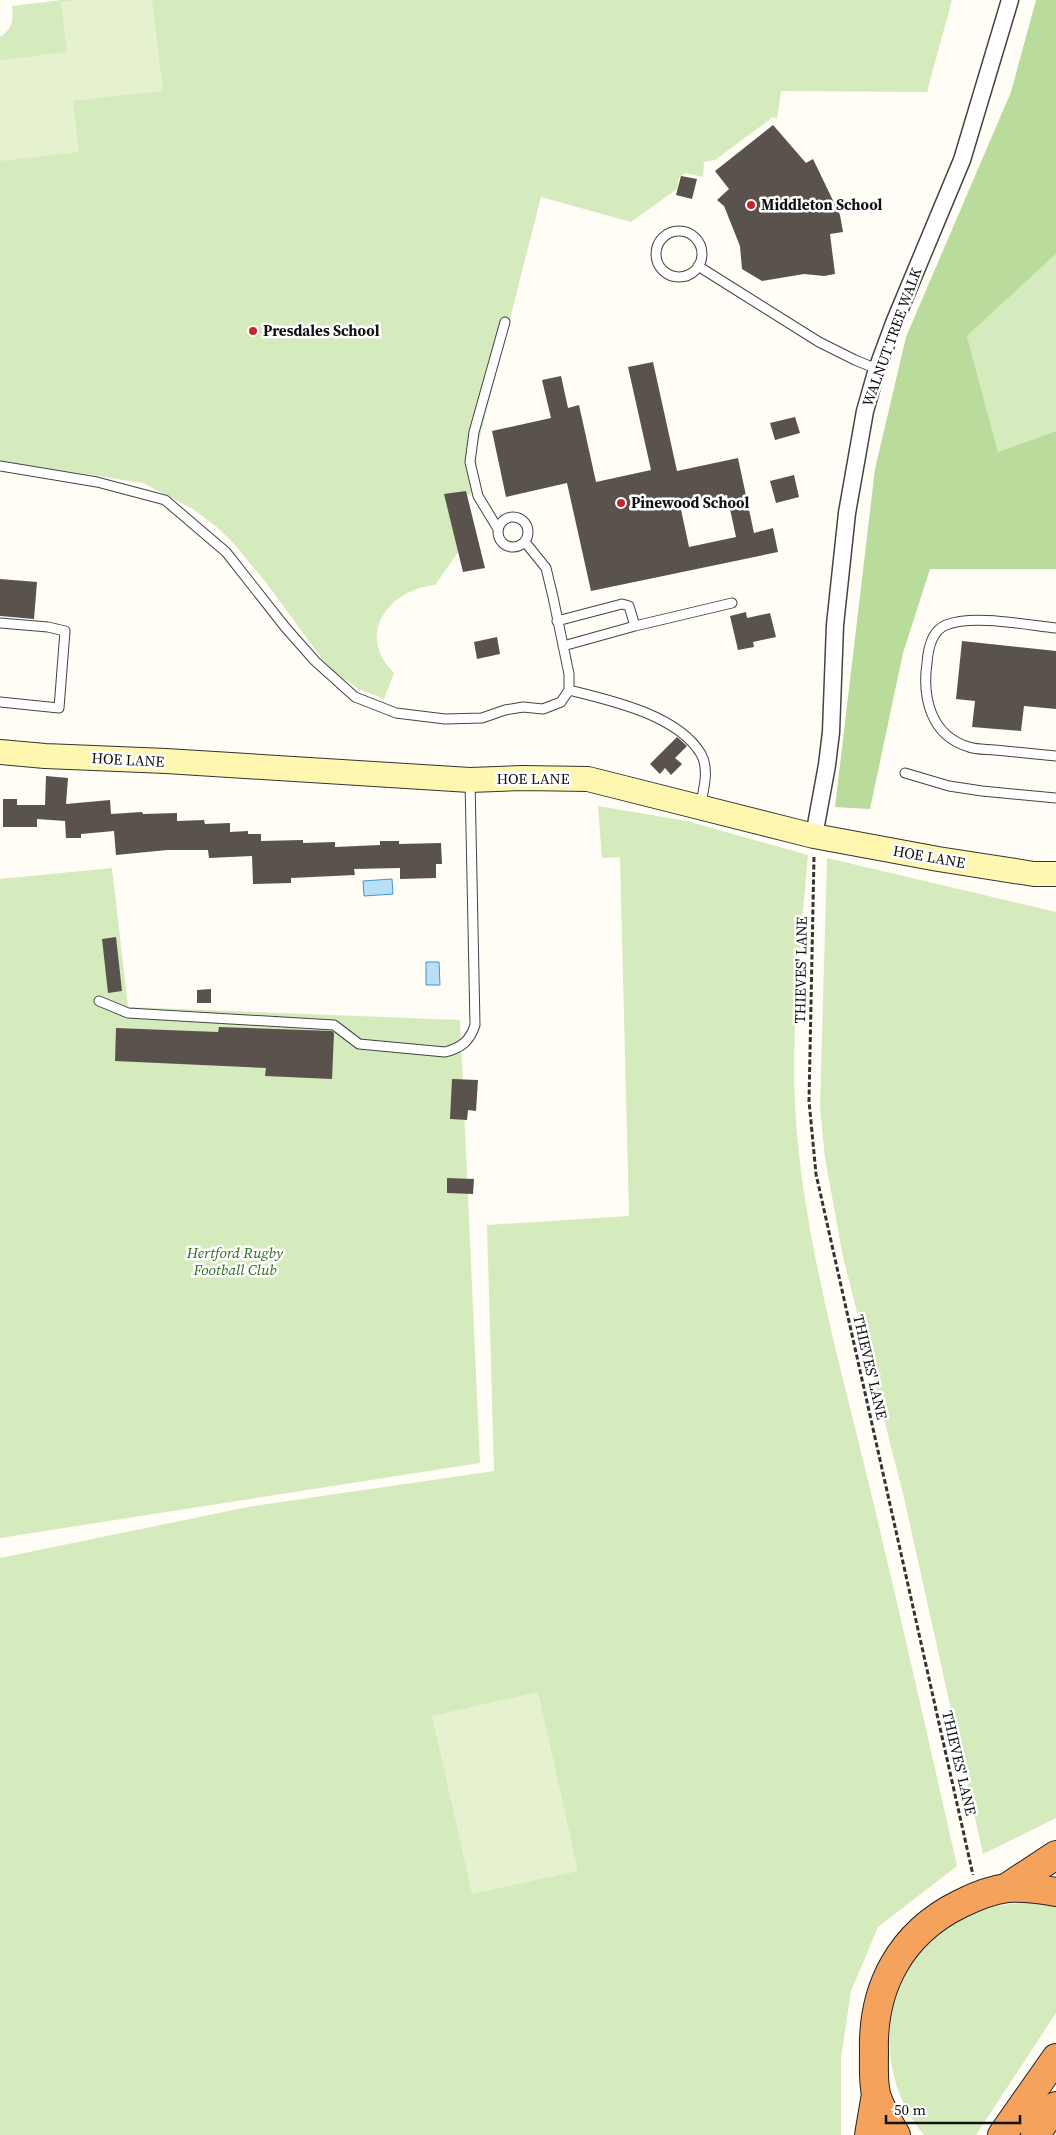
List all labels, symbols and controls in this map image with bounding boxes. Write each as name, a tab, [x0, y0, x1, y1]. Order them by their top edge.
place label: Middleton School	[761, 194, 883, 215]
marker: Middleton School	[745, 199, 757, 211]
street label: WALNUT TREE WALK	[857, 265, 926, 409]
place label: Presdales School	[263, 320, 380, 341]
marker: Presdales School	[247, 325, 259, 337]
place label: Pinewood School	[631, 492, 749, 513]
marker: Pinewood School	[615, 497, 627, 509]
street label: HOE LANE	[91, 747, 165, 772]
street label: HOE LANE	[497, 768, 569, 789]
street label: HOE LANE	[891, 840, 967, 873]
street label: THIEVES' LANE	[789, 916, 812, 1024]
park label: Hertford Rugby Football Club	[186, 1242, 284, 1280]
street label: THIEVES' LANE	[848, 1312, 893, 1421]
street label: THIEVES' LANE	[937, 1708, 982, 1817]
scale bar	[886, 2092, 1020, 2124]
text: 50 m	[894, 2099, 926, 2120]

